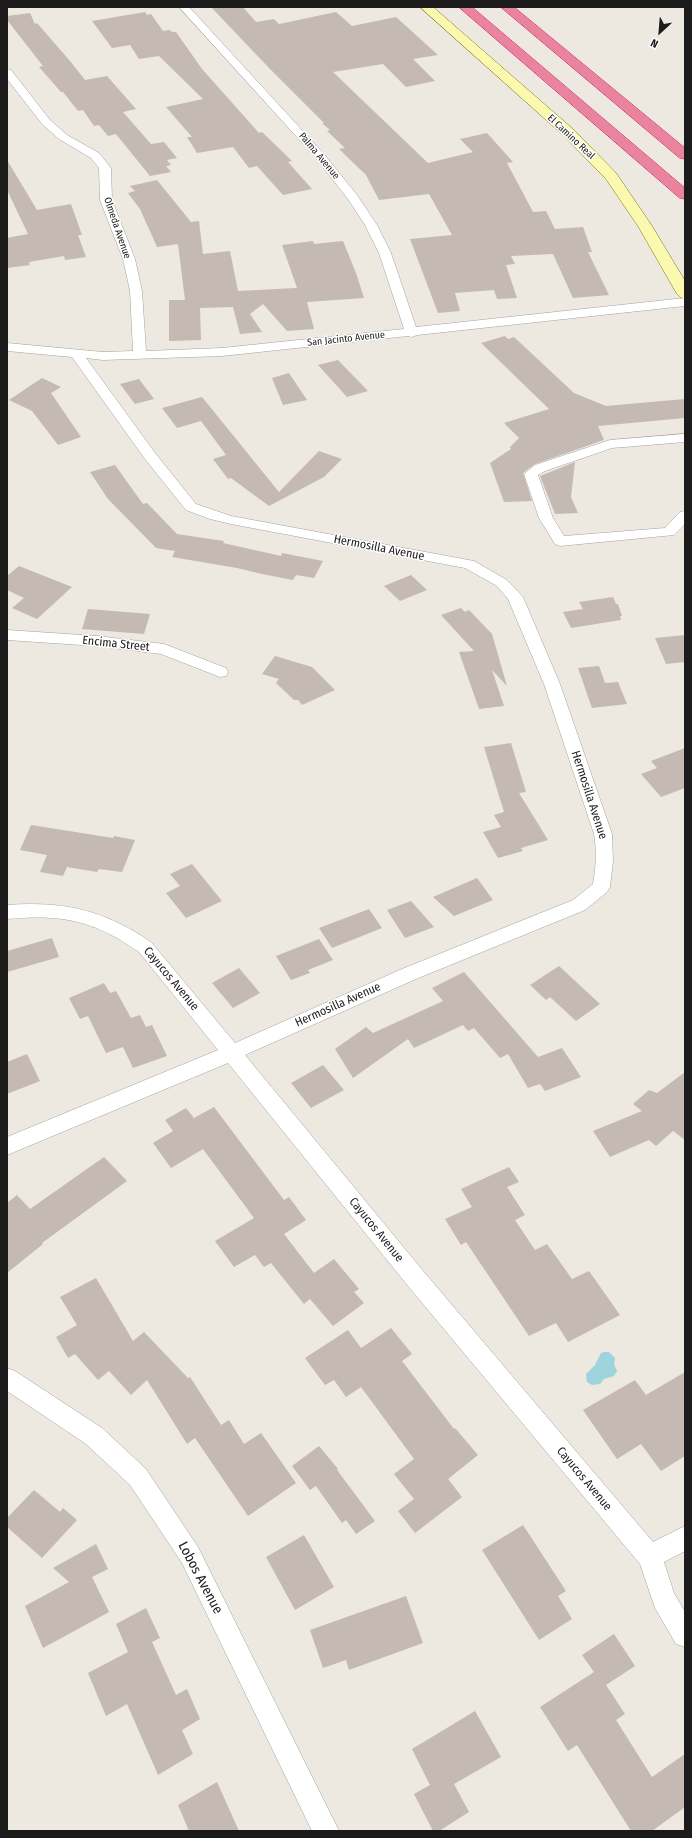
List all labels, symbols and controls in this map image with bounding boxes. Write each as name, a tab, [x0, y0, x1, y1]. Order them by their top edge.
north arrow	[640, 12, 680, 52]
text: N	[649, 36, 660, 51]
street label: El Camino Real	[545, 112, 597, 162]
street label: Palma Avenue	[296, 130, 342, 182]
street label: Olmeda Avenue	[101, 196, 133, 260]
street label: San Jacinto Avenue	[307, 329, 385, 349]
street label: Hermosilla Avenue	[332, 532, 426, 564]
street label: Encima Street	[82, 633, 150, 655]
street label: Hermosilla Avenue	[568, 749, 610, 841]
street label: Cayucos Avenue	[140, 944, 202, 1014]
street label: Hermosilla Avenue	[293, 980, 383, 1030]
street label: Cayucos Avenue	[346, 1195, 406, 1265]
street label: Cayucos Avenue	[553, 1444, 615, 1514]
street label: Lobos Avenue	[174, 1539, 226, 1617]

